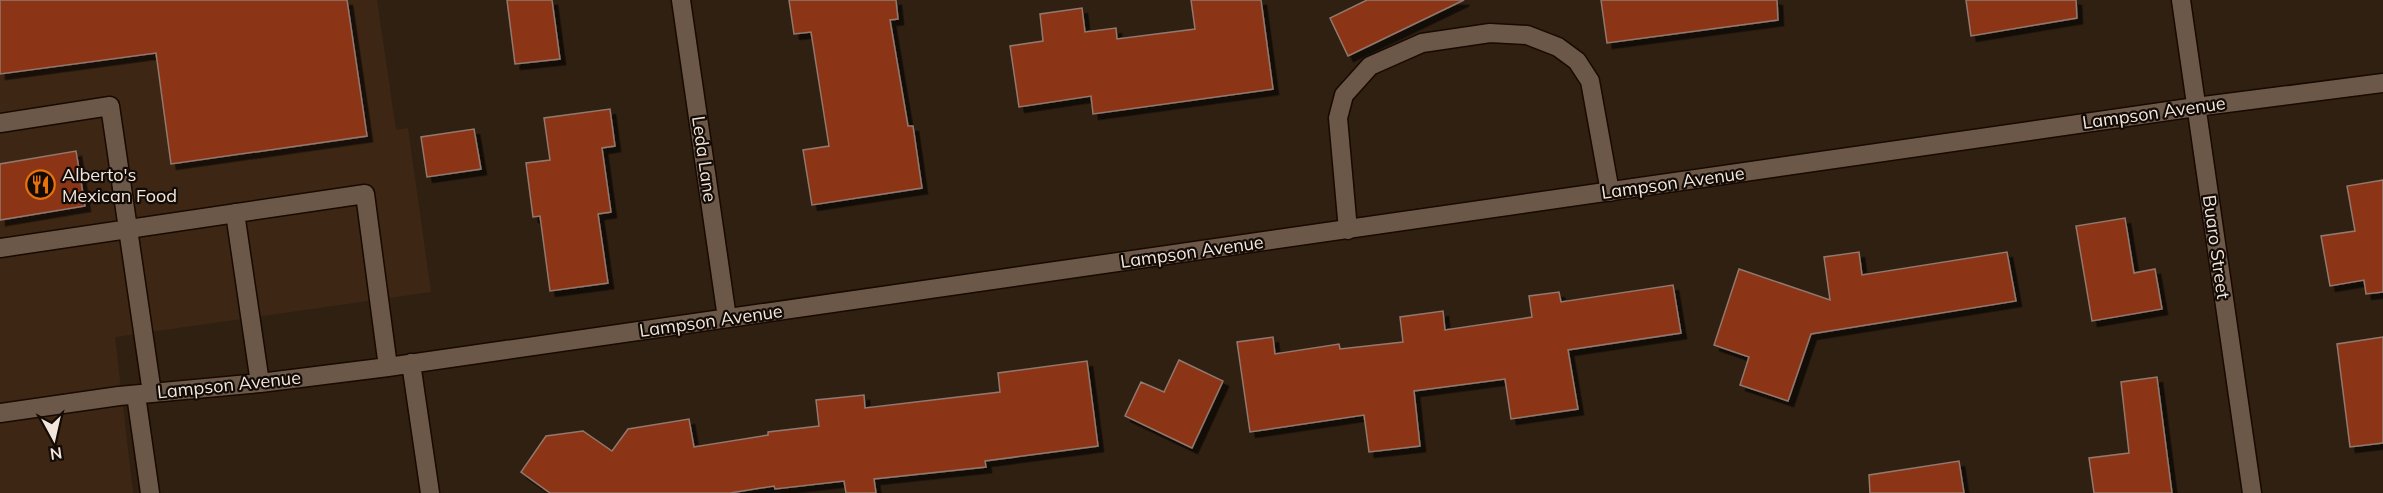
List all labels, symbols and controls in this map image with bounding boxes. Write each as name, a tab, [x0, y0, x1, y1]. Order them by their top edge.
street label: Lampson Avenue	[2081, 91, 2227, 134]
street label: Leda Lane	[687, 114, 722, 203]
street label: Lampson Avenue	[1600, 161, 1746, 204]
place label: Alberto's Mexican Food	[62, 163, 177, 207]
restaurant icon: Alberto's Mexican Food	[25, 169, 57, 201]
street label: Buaro Street	[2198, 194, 2235, 300]
street label: Lampson Avenue	[1119, 230, 1265, 273]
street label: Lampson Avenue	[638, 299, 784, 342]
street label: Lampson Avenue	[156, 366, 302, 403]
north arrow	[24, 409, 84, 469]
text: N	[49, 443, 63, 465]

